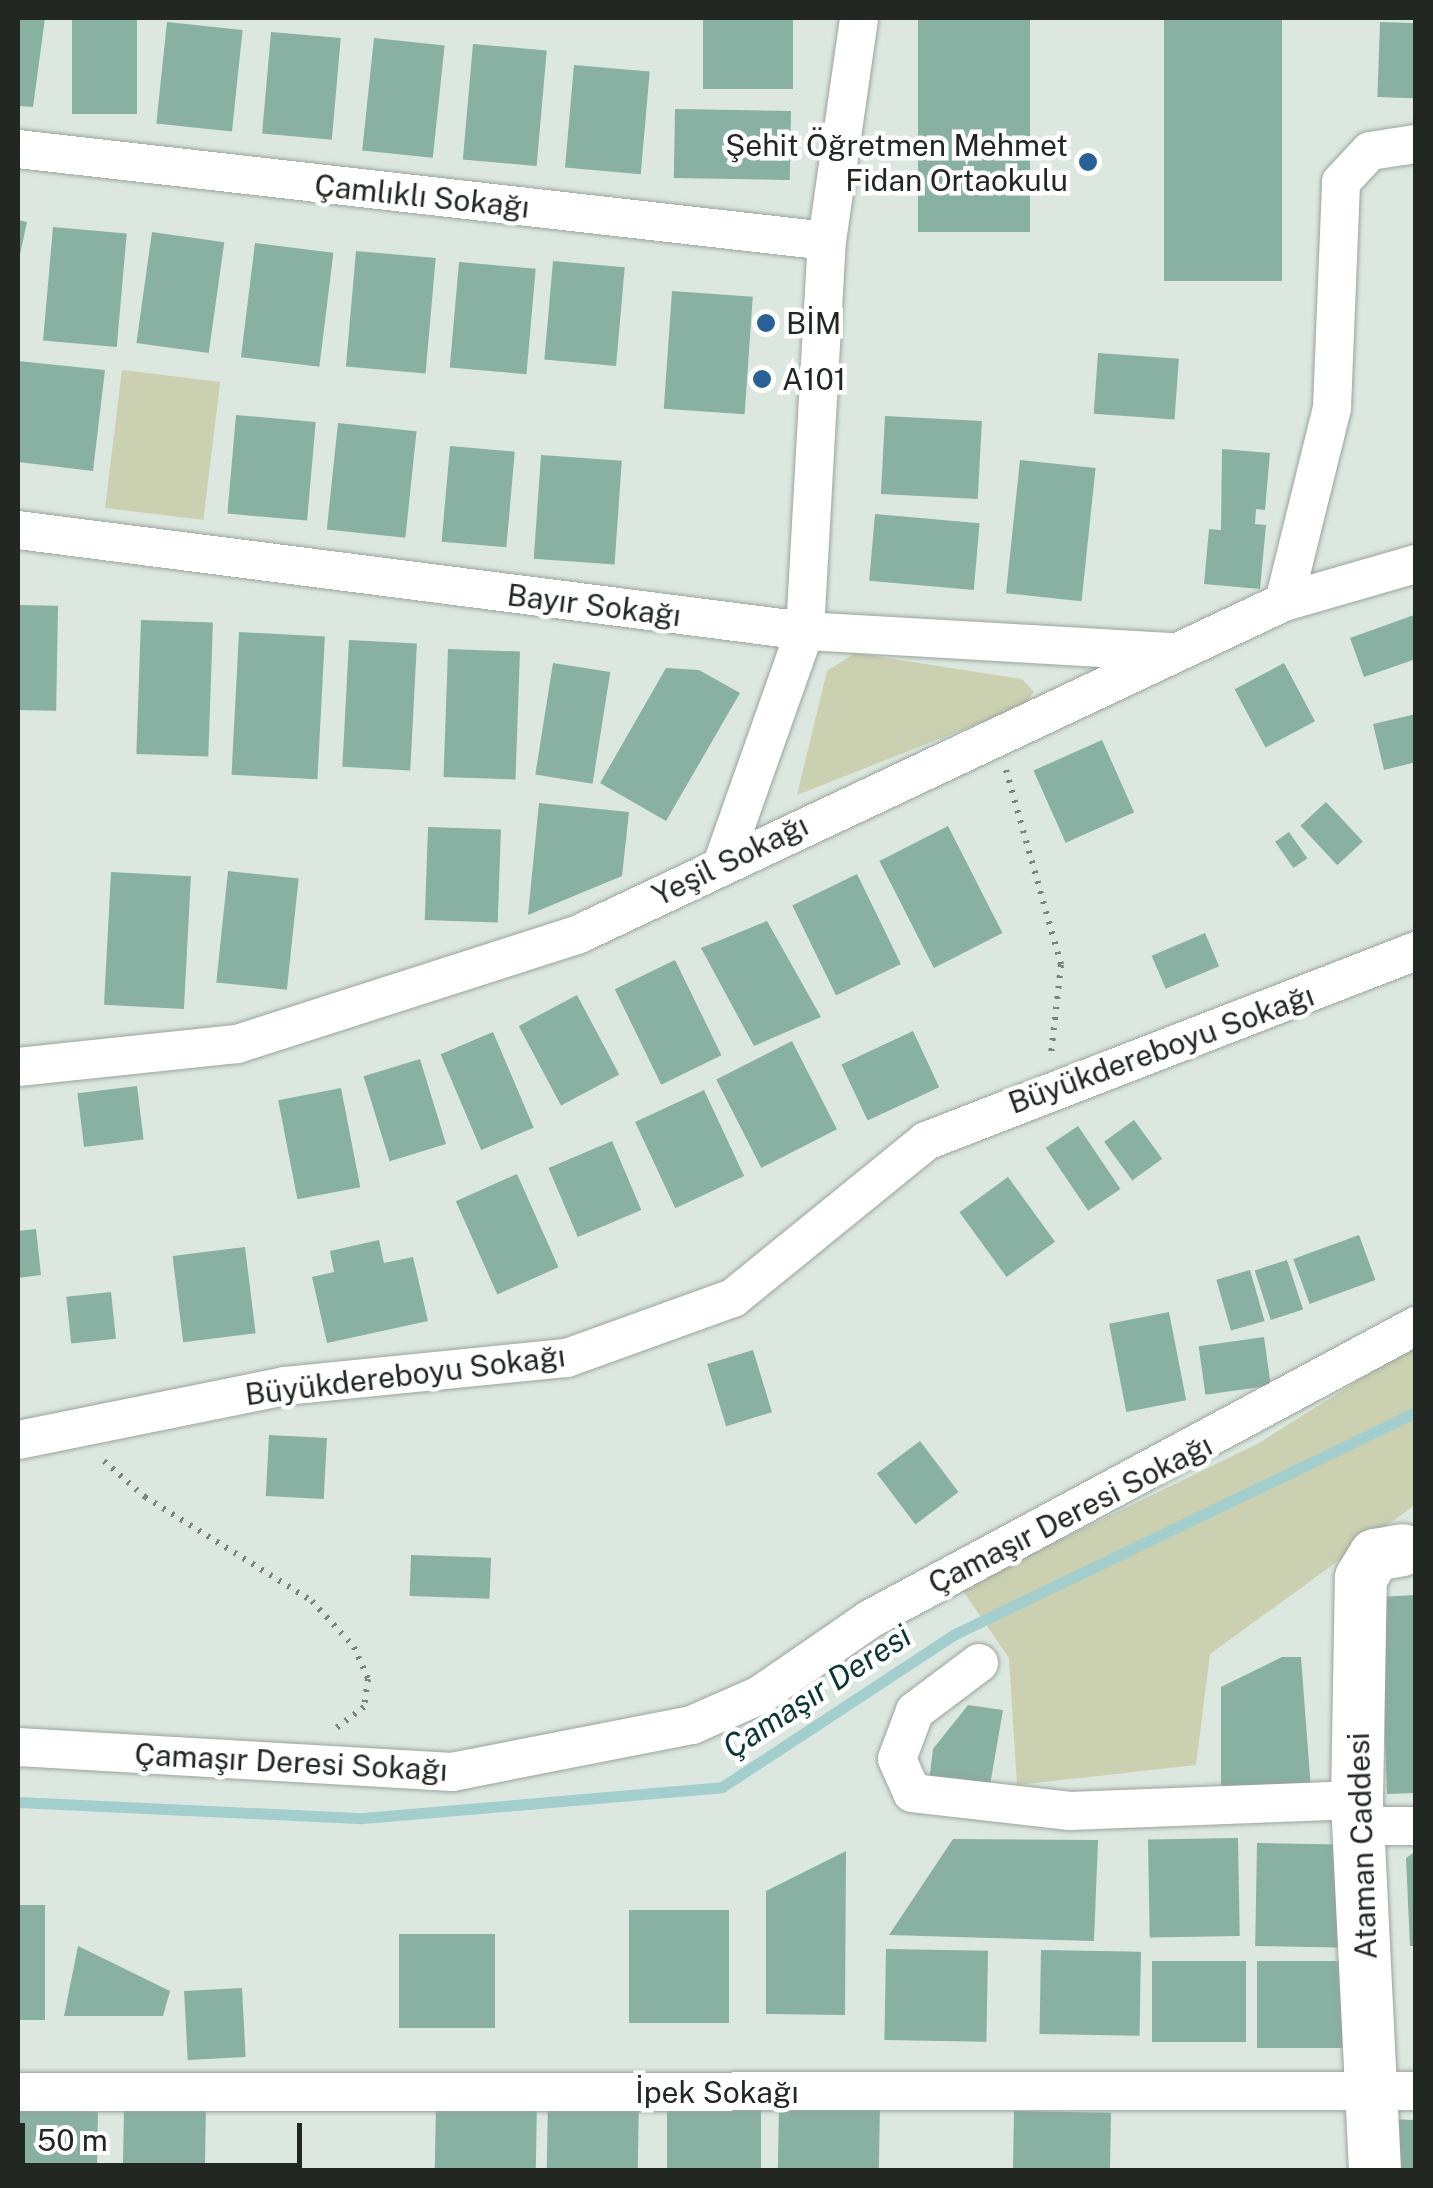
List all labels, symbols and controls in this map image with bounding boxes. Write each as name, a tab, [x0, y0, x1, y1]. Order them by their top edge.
place label: Şehit Öğretmen Mehmet Fidan Ortaokulu	[725, 127, 1068, 198]
marker: Şehit Öğretmen Mehmet Fidan Ortaokulu	[1077, 151, 1099, 173]
street label: Çamlıklı Sokağı	[313, 167, 531, 225]
place label: BİM	[786, 305, 841, 341]
marker: BİM	[755, 312, 777, 334]
place label: A101	[782, 361, 846, 397]
marker: A101	[751, 368, 773, 390]
street label: Bayır Sokağı	[505, 576, 683, 634]
street label: Yeşil Sokağı	[646, 807, 814, 913]
street label: Büyükdereboyu Sokağı	[1003, 977, 1319, 1121]
street label: Büyükdereboyu Sokağı	[243, 1338, 567, 1412]
street label: Çamaşır Deresi Sokağı	[922, 1427, 1218, 1601]
water label: Çamaşır Deresi	[716, 1617, 918, 1767]
street label: Ataman Caddesi	[1340, 1732, 1384, 1960]
street label: Çamaşır Deresi Sokağı	[134, 1736, 448, 1788]
street label: İpek Sokağı	[635, 2074, 799, 2110]
scale bar	[25, 2103, 308, 2165]
text: 50 m	[37, 2122, 108, 2158]

